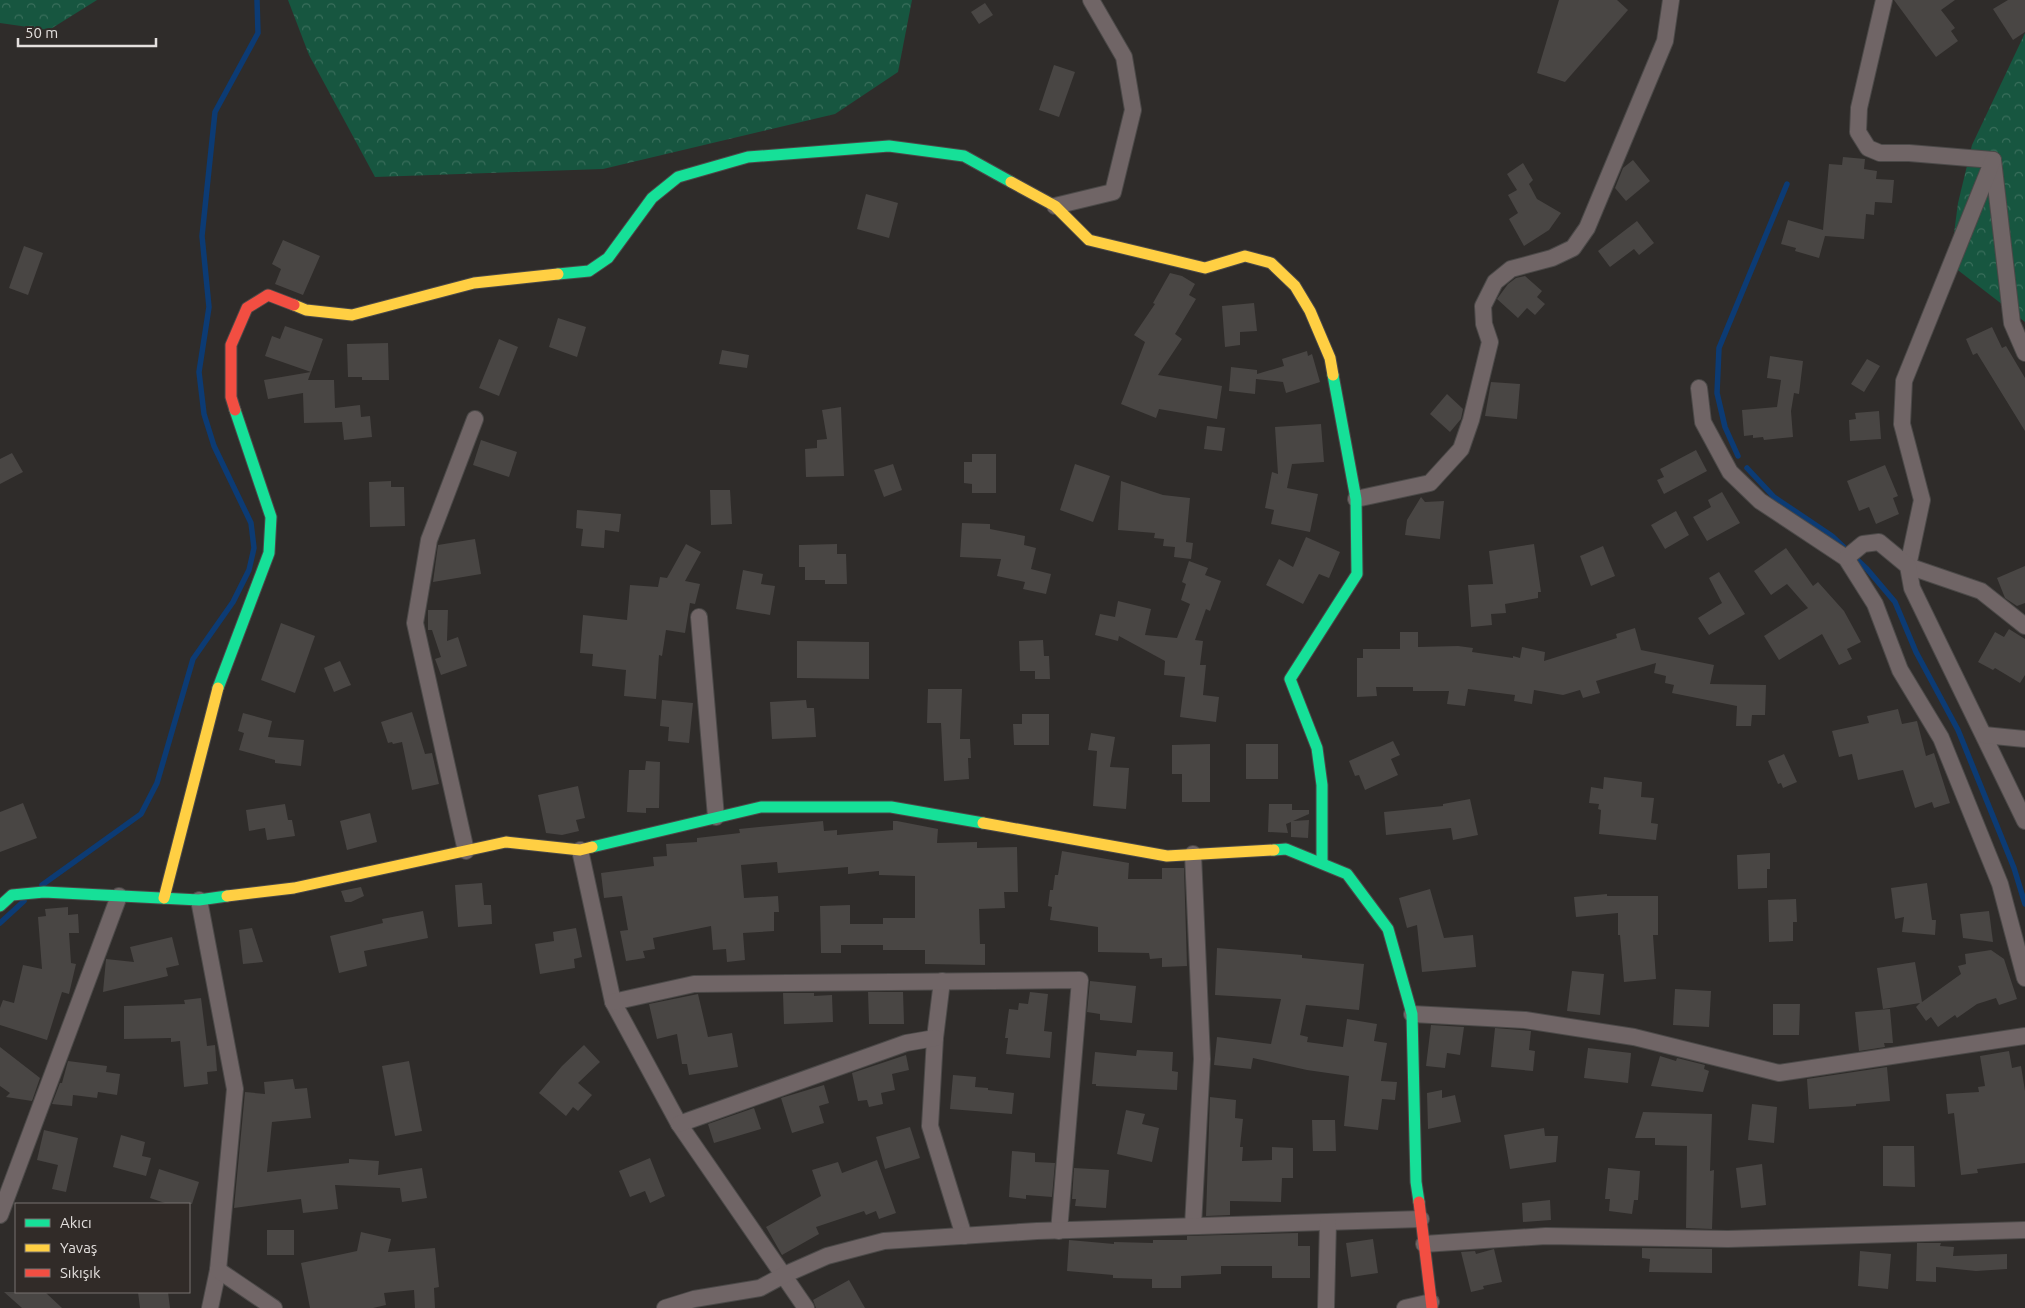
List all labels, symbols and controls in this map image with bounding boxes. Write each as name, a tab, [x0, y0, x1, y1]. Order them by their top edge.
scale bar	[18, 15, 155, 47]
text: 50 m	[25, 24, 58, 41]
legend	[15, 1203, 190, 1293]
text: Akıcı	[60, 1214, 92, 1231]
text: Yavaş	[60, 1239, 97, 1256]
text: Sıkışık	[60, 1264, 101, 1281]

